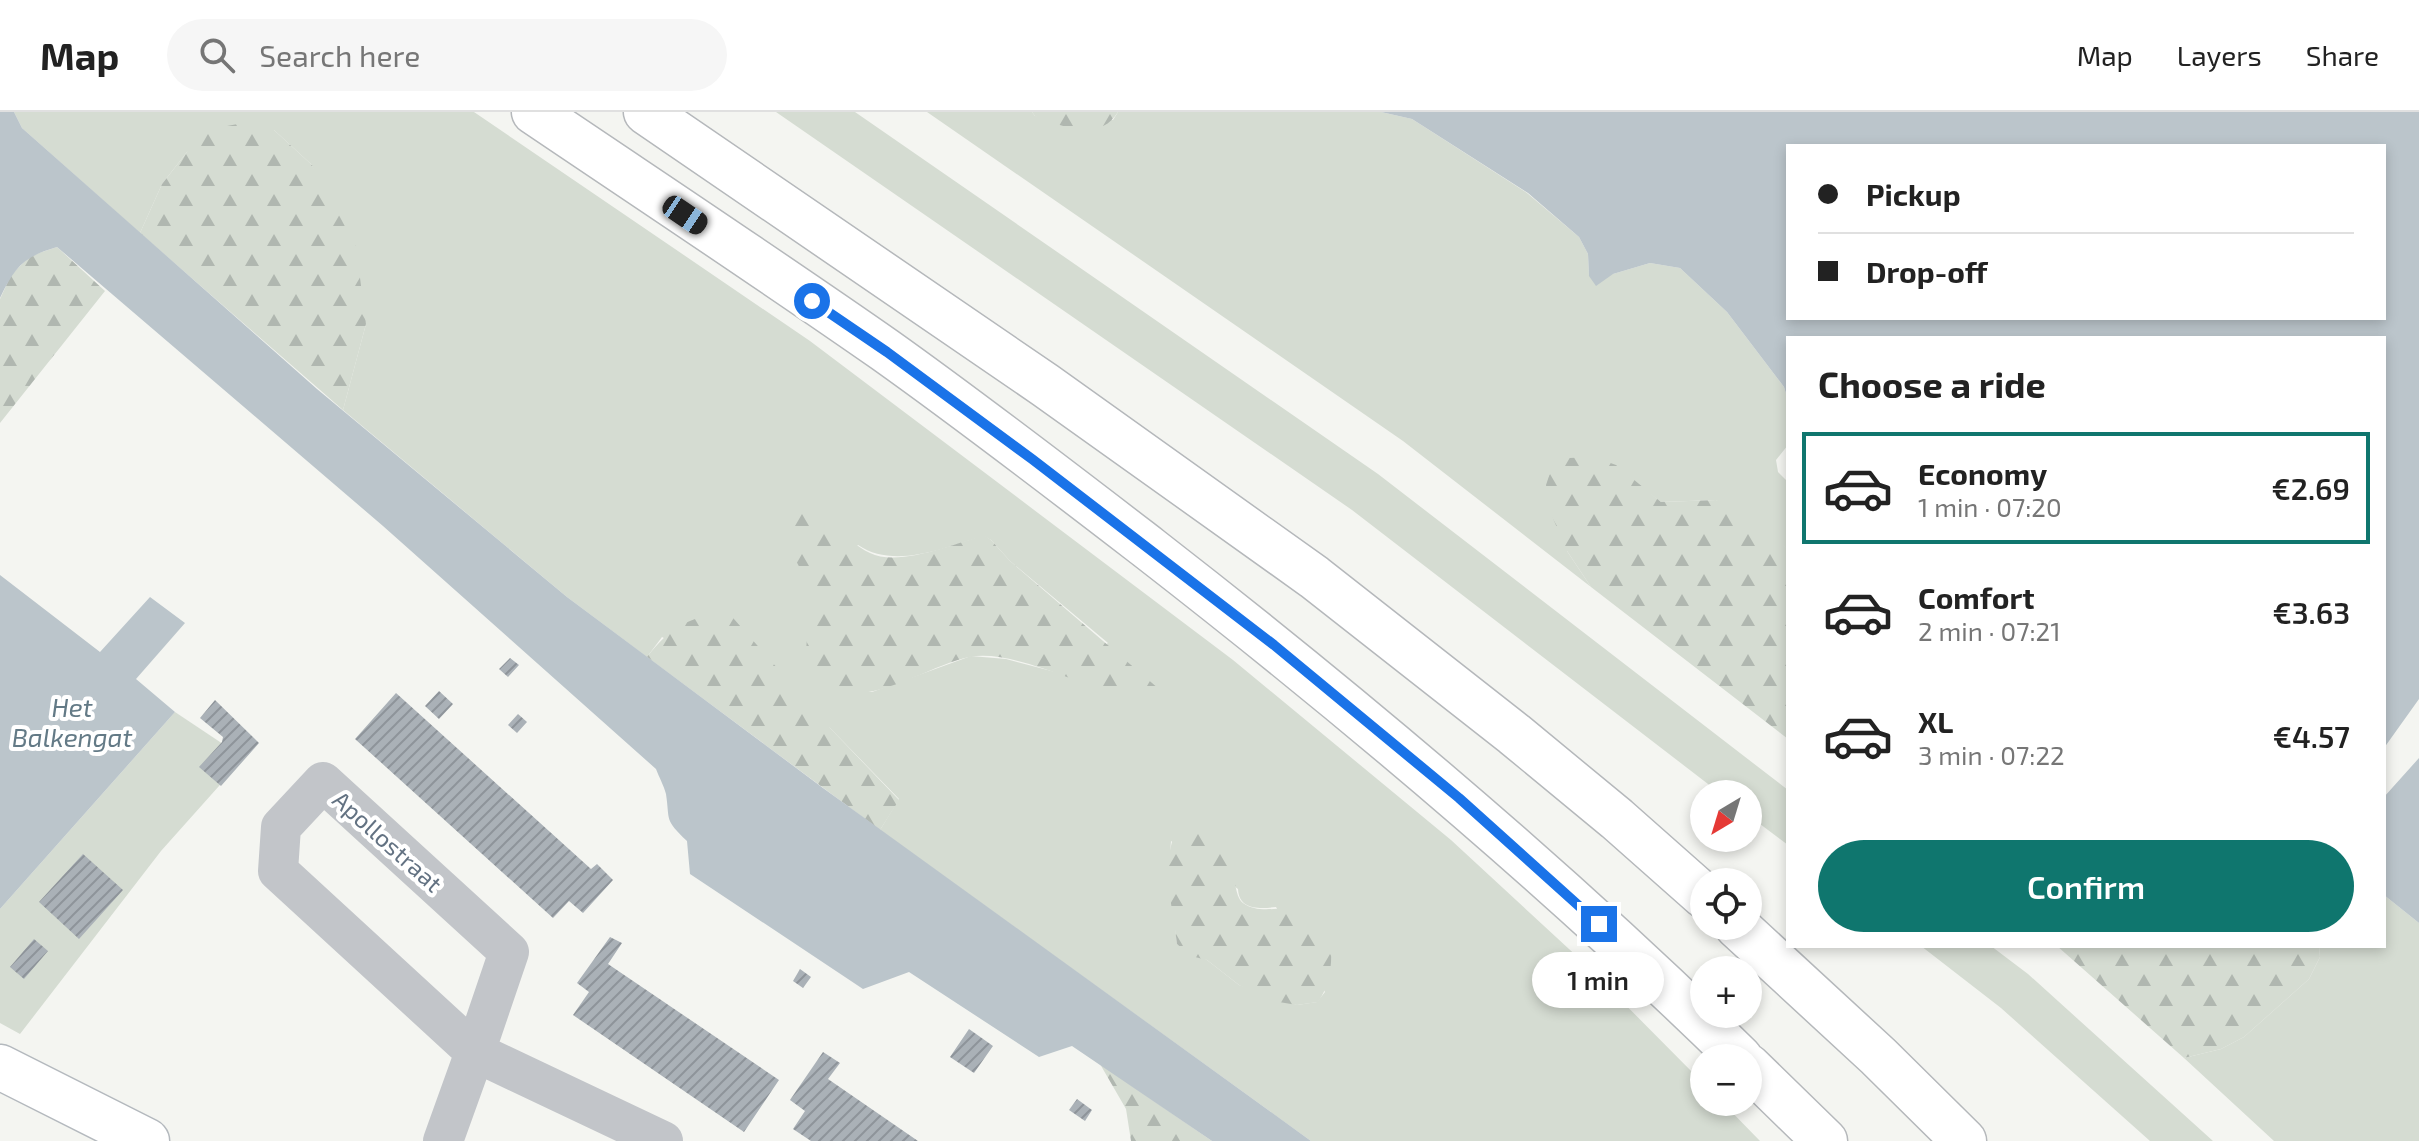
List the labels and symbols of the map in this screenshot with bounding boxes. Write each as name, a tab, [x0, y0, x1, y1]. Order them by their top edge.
car	[658, 192, 712, 238]
route start	[794, 283, 830, 319]
water label: Het Balkengat	[12, 691, 132, 752]
north arrow	[1690, 780, 1762, 852]
street label: Apollostraat	[327, 784, 449, 898]
route end	[1581, 906, 1617, 942]
callout: 1 min	[1533, 952, 1665, 1008]

